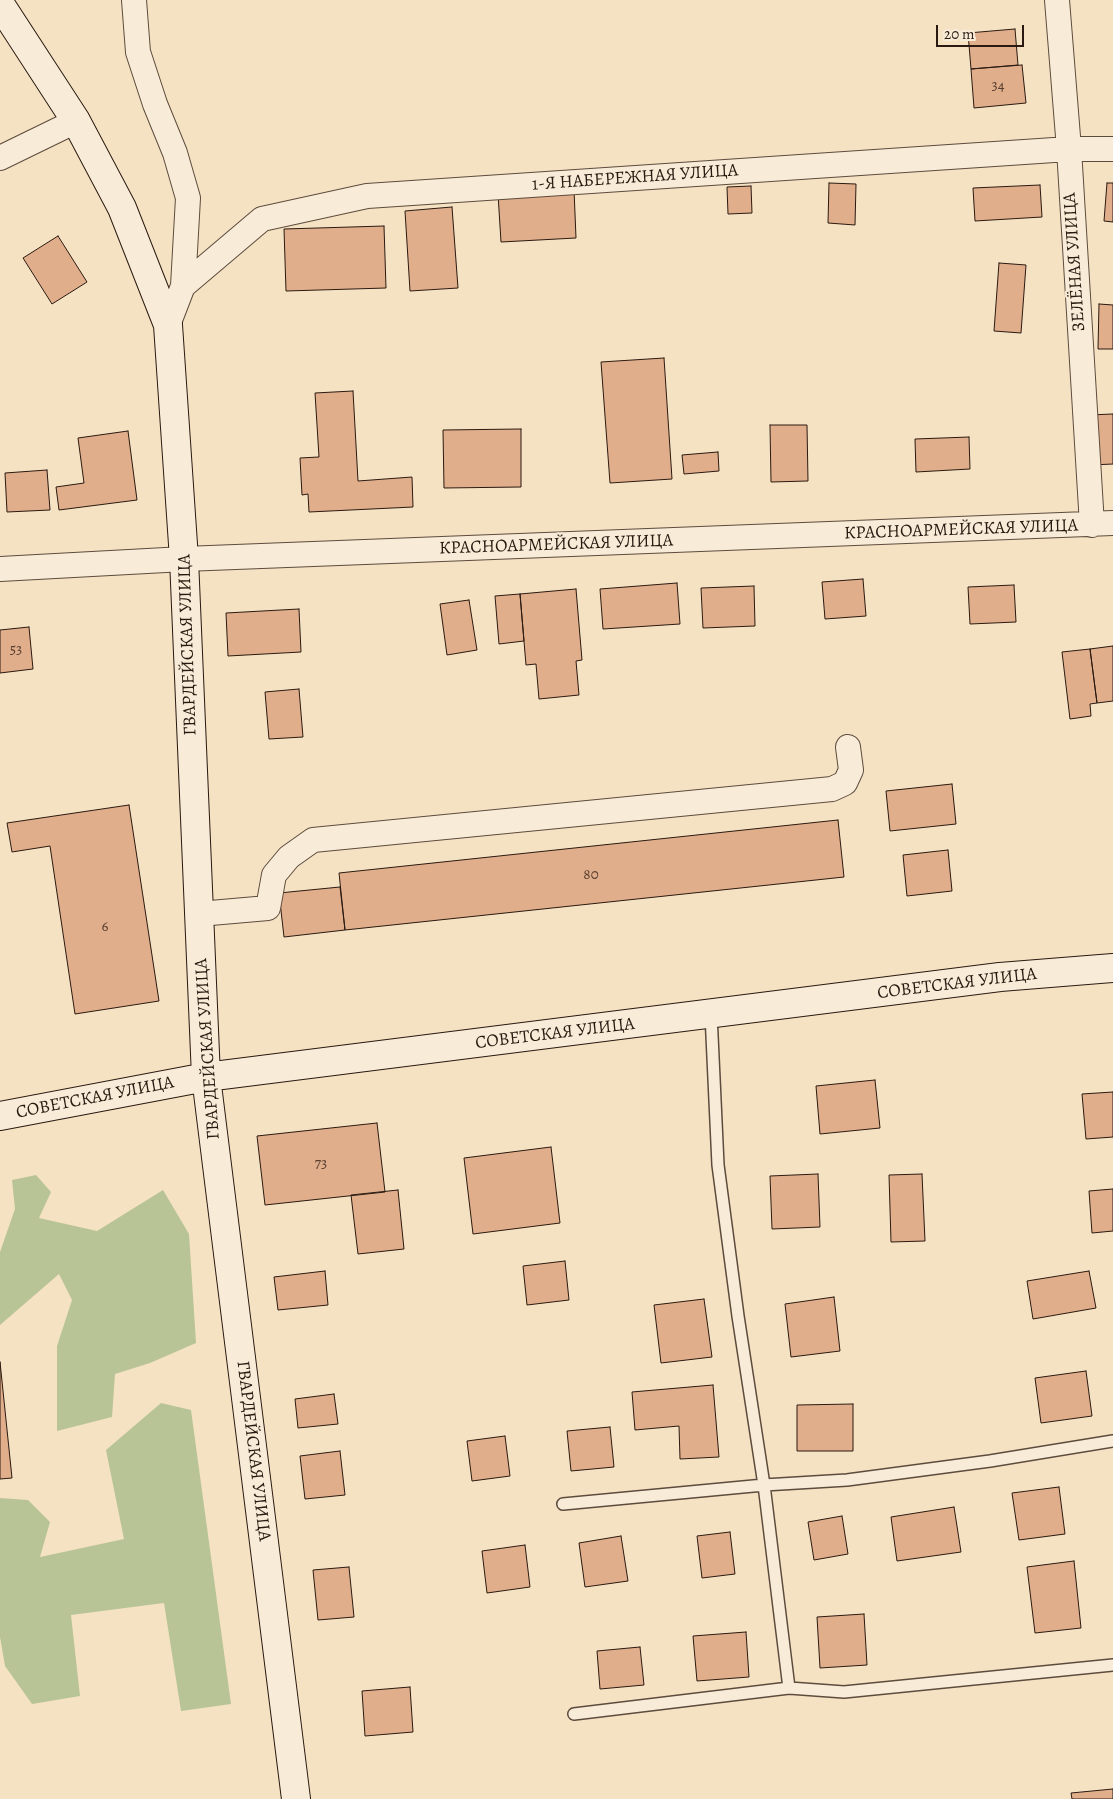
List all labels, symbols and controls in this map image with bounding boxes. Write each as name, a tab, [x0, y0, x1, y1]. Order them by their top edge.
scale bar	[938, 15, 1026, 47]
text: 20 m	[944, 24, 975, 44]
house number: 34	[991, 77, 1005, 95]
street label: 1-Я НАБЕРЕЖНАЯ УЛИЦА	[531, 160, 739, 196]
street label: ЗЕЛЁНАЯ УЛИЦА	[1059, 192, 1091, 332]
street label: КРАСНОАРМЕЙСКАЯ УЛИЦА	[844, 515, 1078, 545]
street label: КРАСНОАРМЕЙСКАЯ УЛИЦА	[439, 530, 673, 560]
street label: ГВАРДЕЙСКАЯ УЛИЦА	[174, 554, 202, 736]
house number: 53	[10, 641, 22, 659]
house number: 80	[583, 866, 599, 884]
house number: 6	[102, 918, 108, 936]
street label: ГВАРДЕЙСКАЯ УЛИЦА	[191, 958, 225, 1140]
street label: СОВЕТСКАЯ УЛИЦА	[876, 964, 1038, 1004]
street label: СОВЕТСКАЯ УЛИЦА	[474, 1014, 636, 1054]
street label: СОВЕТСКАЯ УЛИЦА	[14, 1072, 176, 1124]
house number: 73	[315, 1155, 327, 1173]
street label: ГВАРДЕЙСКАЯ УЛИЦА	[231, 1360, 275, 1542]

